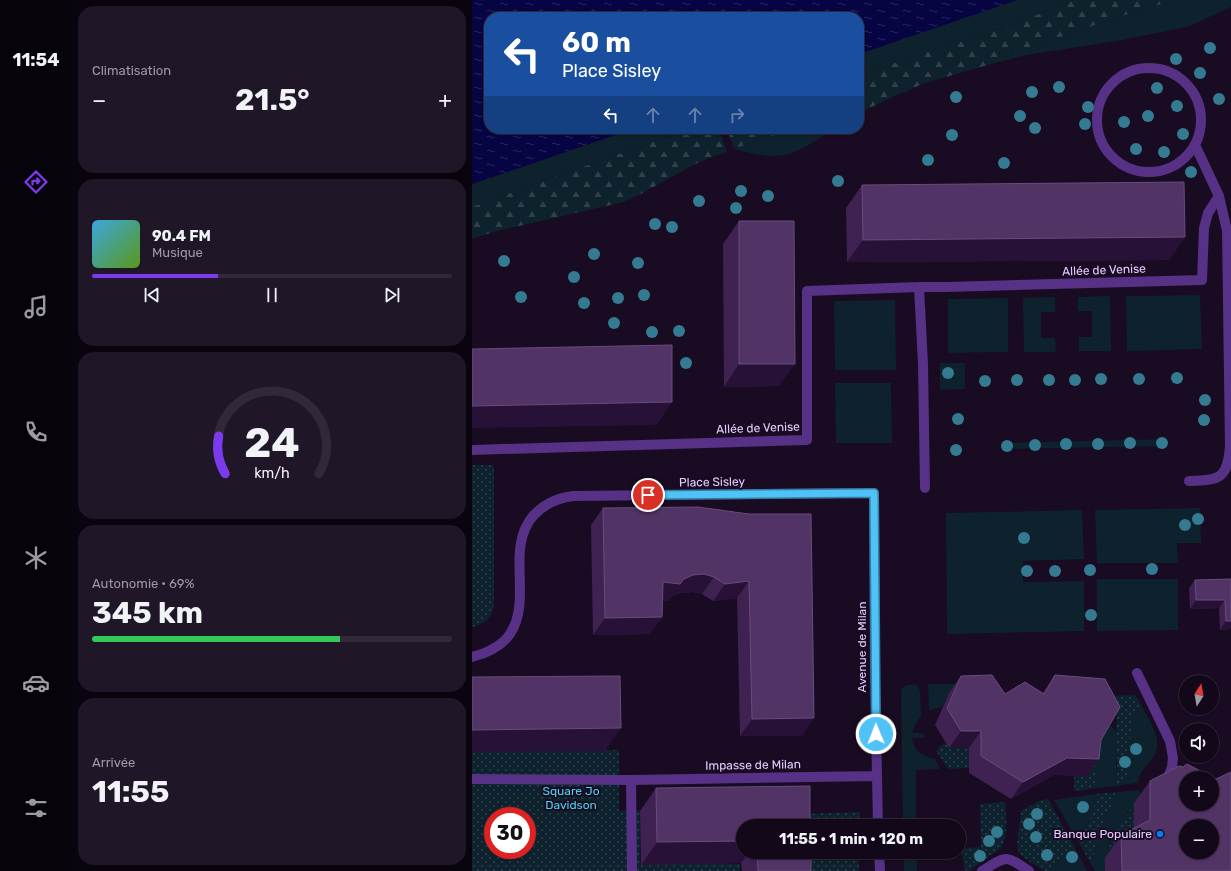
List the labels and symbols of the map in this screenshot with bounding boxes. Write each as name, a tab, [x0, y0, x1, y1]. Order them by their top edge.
street label: Allée de Venise	[1062, 262, 1146, 278]
street label: Allée de Venise	[716, 420, 800, 436]
street label: Place Sisley	[679, 474, 746, 490]
pin	[631, 478, 665, 512]
street label: Avenue de Milan	[855, 601, 869, 693]
north arrow	[1179, 675, 1219, 715]
position arrow	[855, 713, 897, 755]
street label: Impasse de Milan	[705, 757, 801, 773]
park label: Square Jo Davidson	[542, 784, 600, 812]
speed limit sign: 30	[484, 807, 536, 859]
place label: Banque Populaire	[1054, 827, 1152, 841]
marker: Banque Populaire	[1155, 829, 1165, 839]

